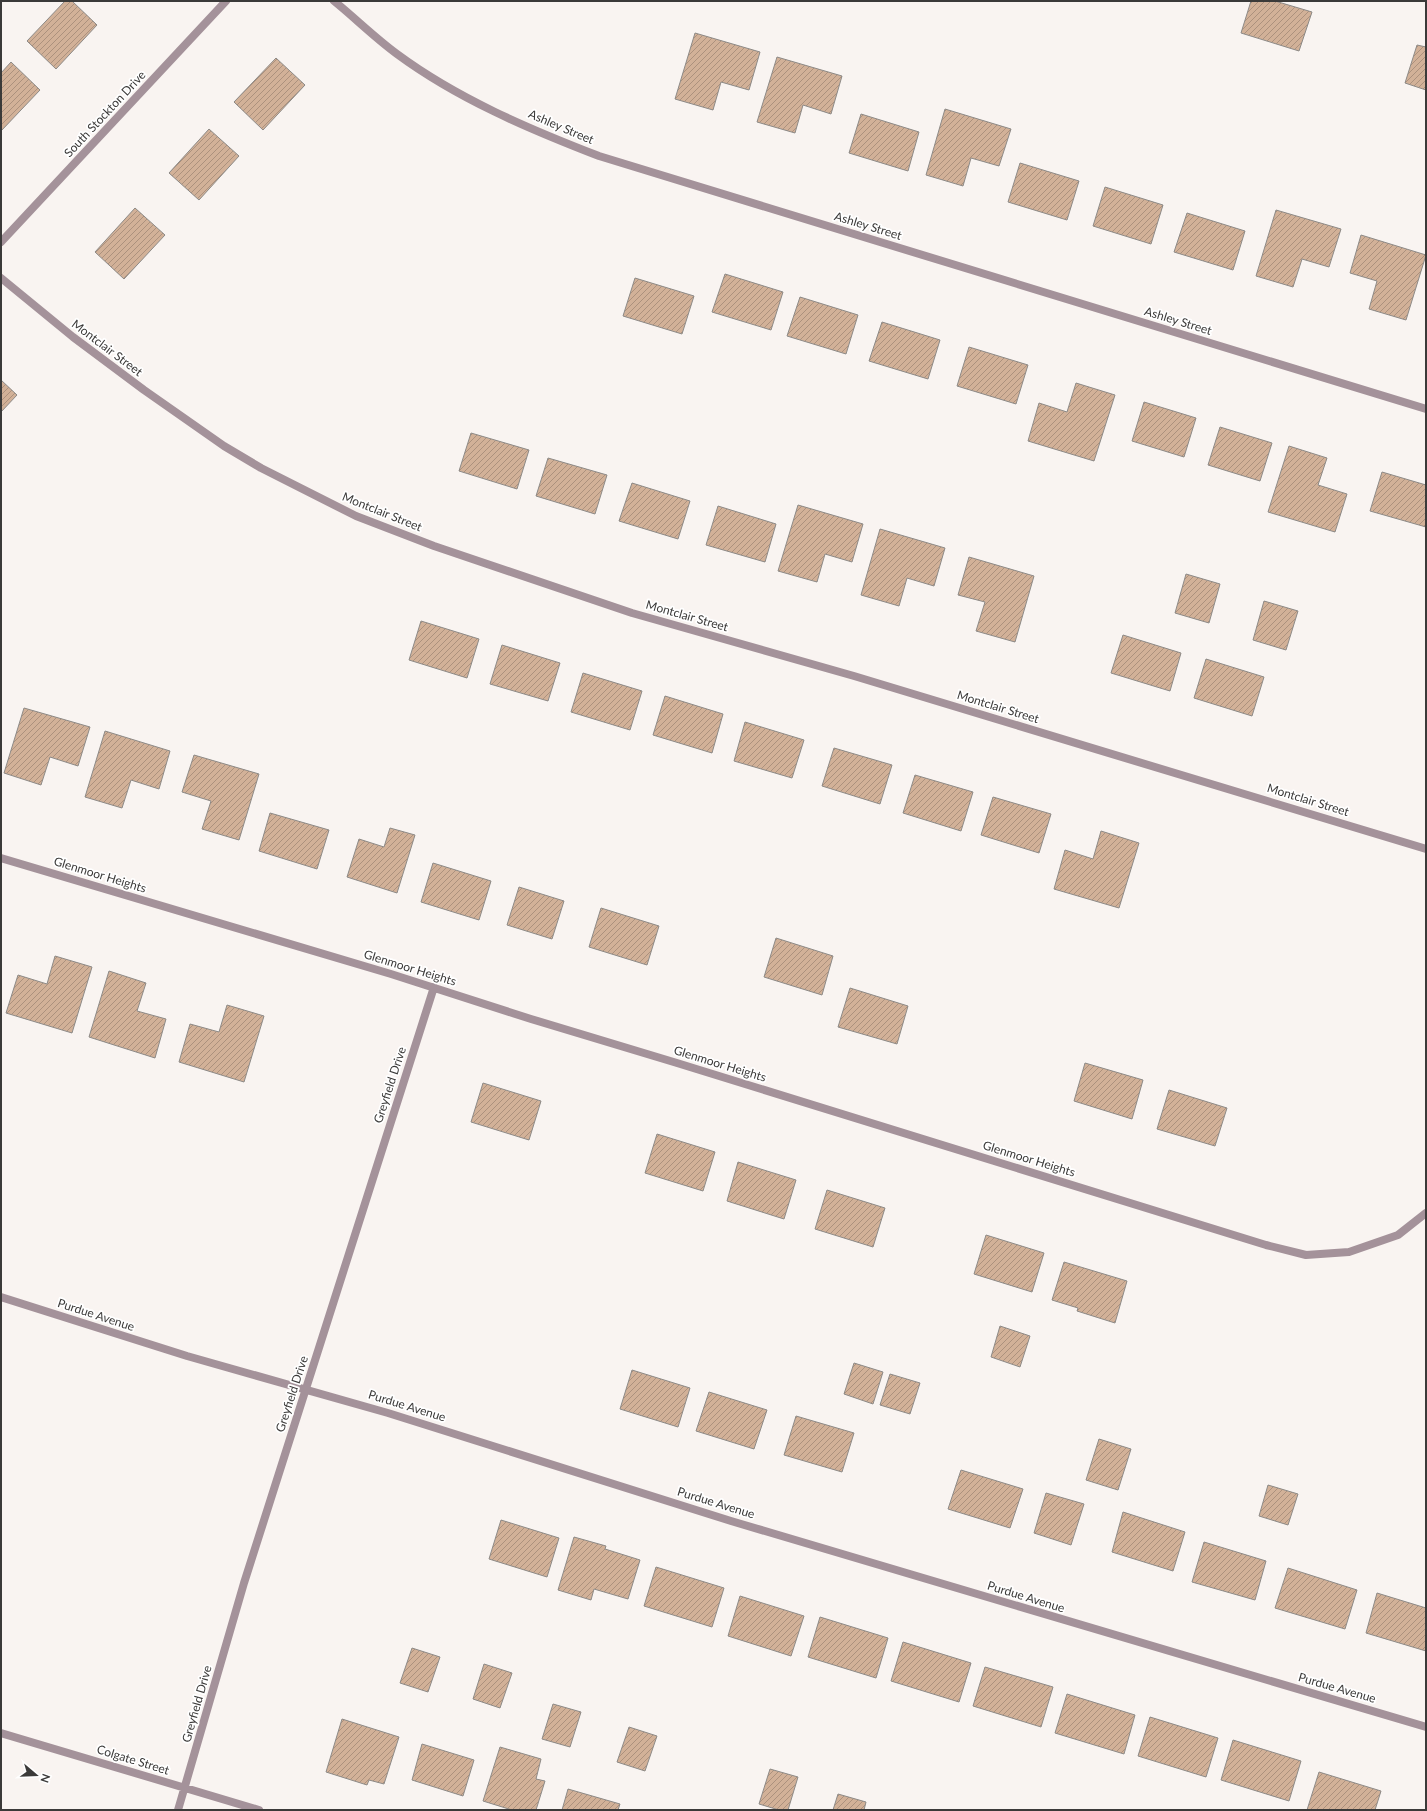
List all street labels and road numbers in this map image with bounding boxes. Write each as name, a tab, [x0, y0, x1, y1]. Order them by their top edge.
street label: South Stockton Drive	[61, 67, 149, 160]
street label: Ashley Street	[526, 106, 597, 147]
street label: Ashley Street	[833, 208, 904, 243]
street label: Ashley Street	[1143, 303, 1214, 338]
street label: Montclair Street	[69, 316, 146, 380]
street label: Montclair Street	[340, 489, 425, 535]
street label: Montclair Street	[644, 597, 731, 635]
street label: Montclair Street	[955, 687, 1042, 726]
street label: Montclair Street	[1265, 780, 1352, 819]
street label: Glenmoor Heights	[52, 853, 148, 896]
street label: Glenmoor Heights	[362, 946, 458, 989]
street label: Glenmoor Heights	[672, 1042, 768, 1085]
street label: Greyfield Drive	[370, 1045, 409, 1125]
street label: Glenmoor Heights	[981, 1137, 1077, 1180]
street label: Purdue Avenue	[56, 1295, 137, 1334]
street label: Greyfield Drive	[272, 1354, 311, 1434]
street label: Purdue Avenue	[367, 1387, 448, 1424]
street label: Purdue Avenue	[676, 1484, 757, 1521]
street label: Purdue Avenue	[986, 1578, 1067, 1615]
street label: Greyfield Drive	[178, 1664, 215, 1744]
street label: Purdue Avenue	[1297, 1669, 1378, 1706]
street label: Colgate Street	[95, 1741, 172, 1778]

